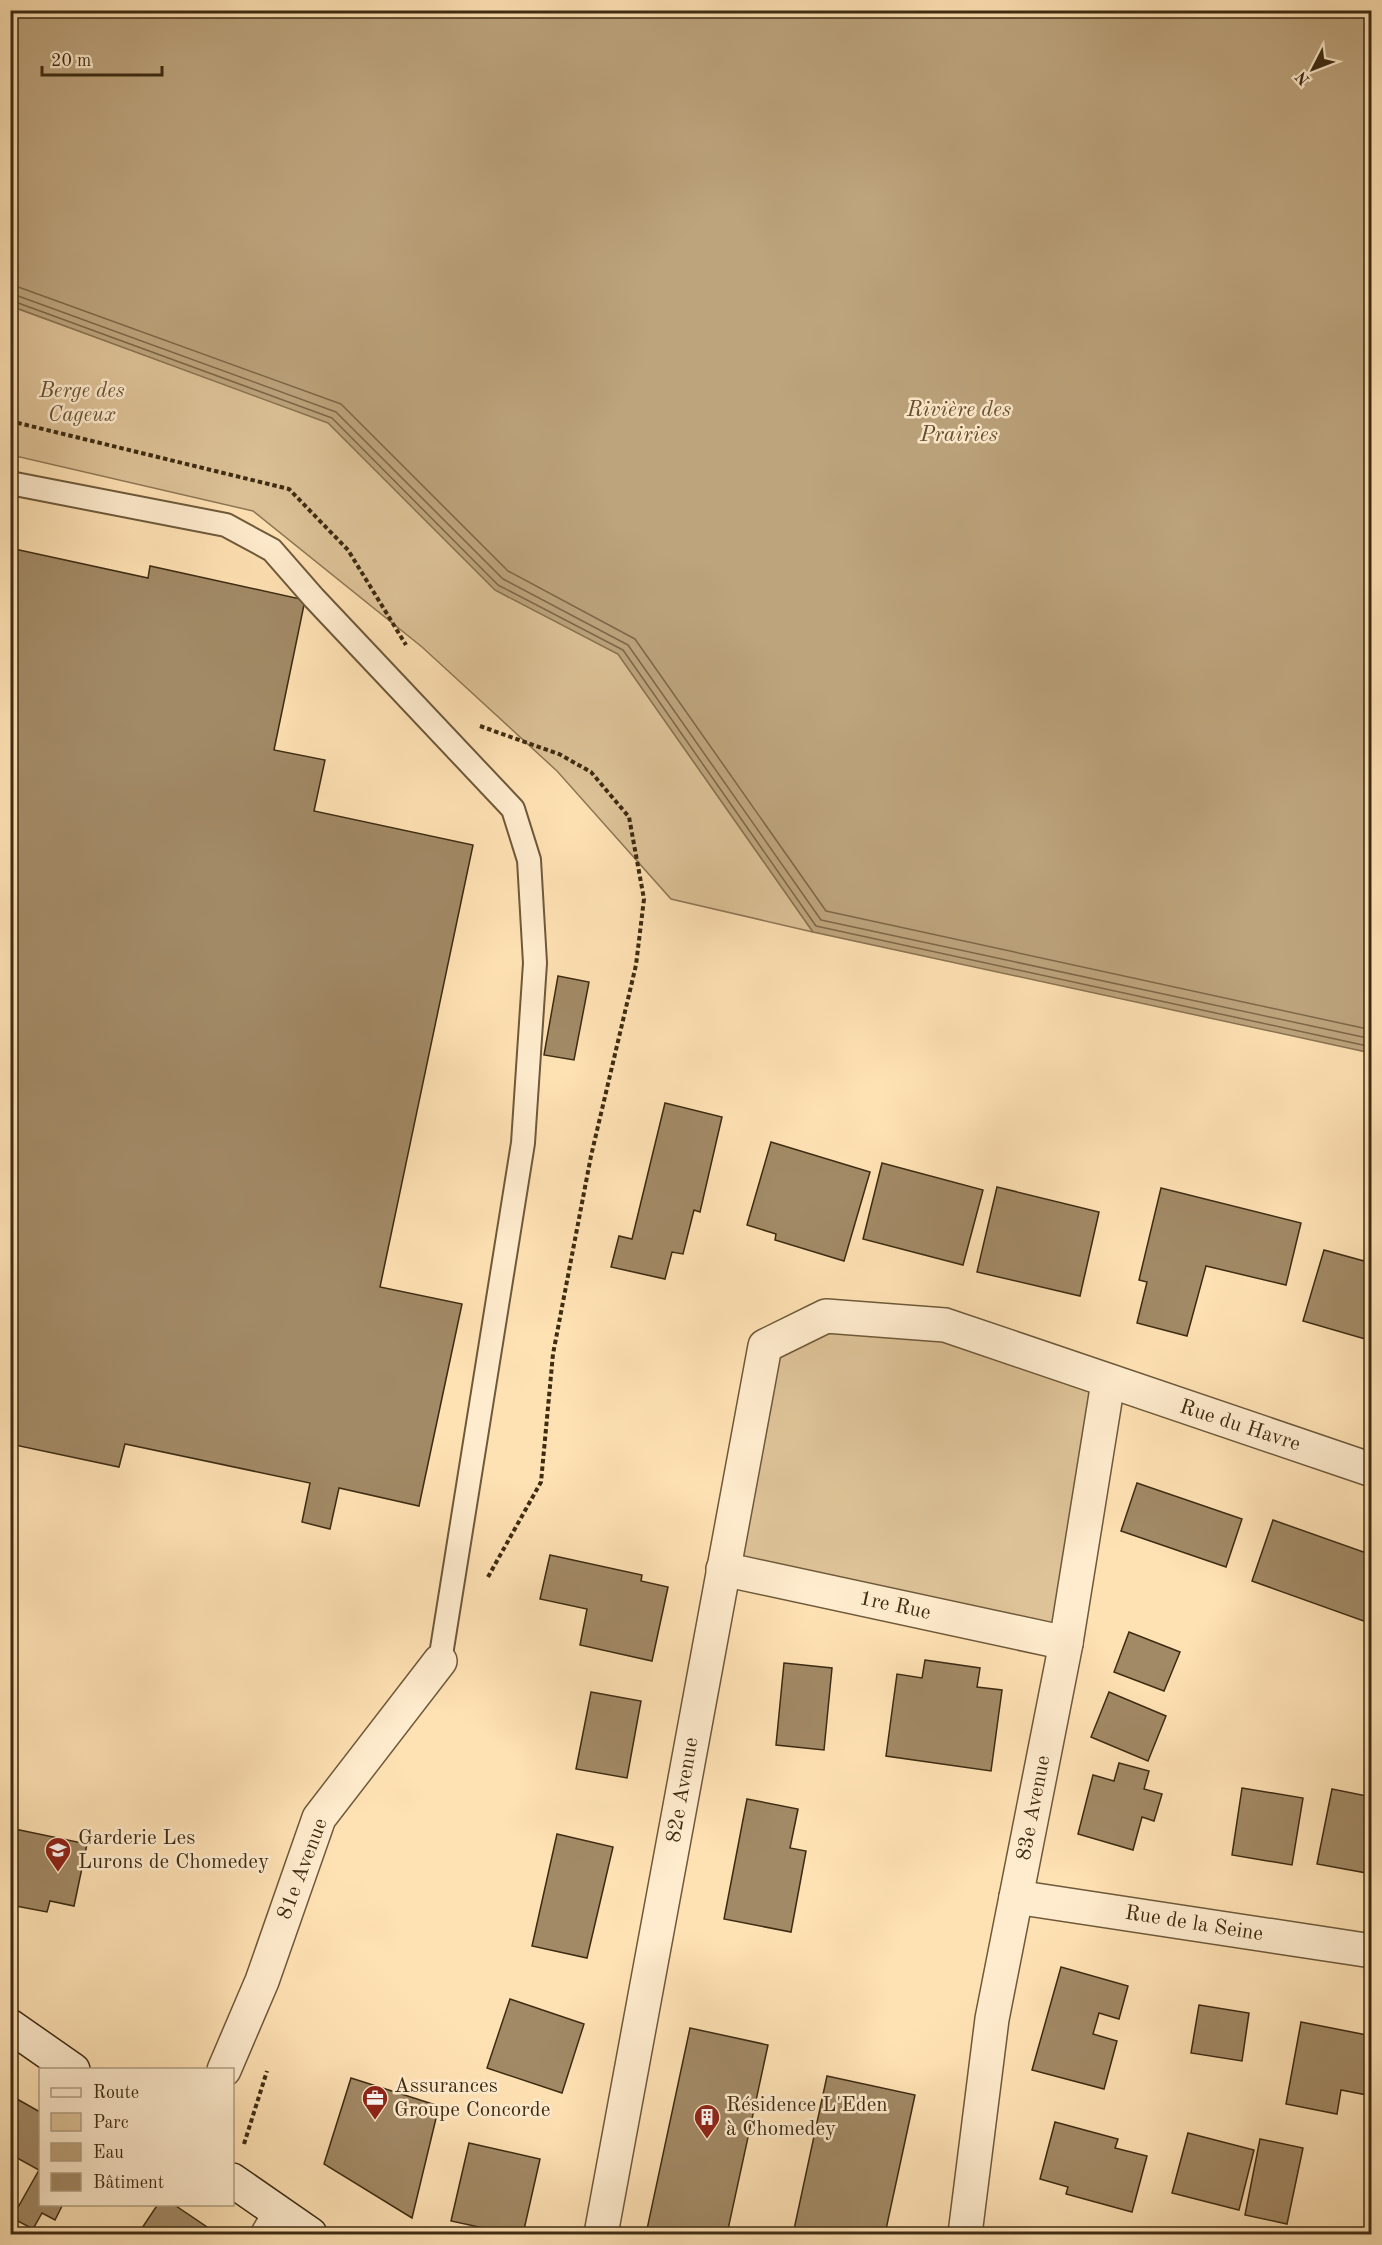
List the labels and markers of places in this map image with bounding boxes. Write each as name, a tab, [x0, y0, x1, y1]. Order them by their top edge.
place label: Garderie Les Lurons de Chomedey	[78, 1828, 269, 1873]
school or university icon: Garderie Les Lurons de Chomedey	[43, 1835, 73, 1873]
place label: Assurances Groupe Concorde	[394, 2076, 550, 2121]
office icon: Assurances Groupe Concorde	[360, 2083, 390, 2121]
place label: Résidence L'Eden à Chomedey	[726, 2095, 888, 2140]
building icon: Résidence L'Eden à Chomedey	[692, 2102, 722, 2140]

